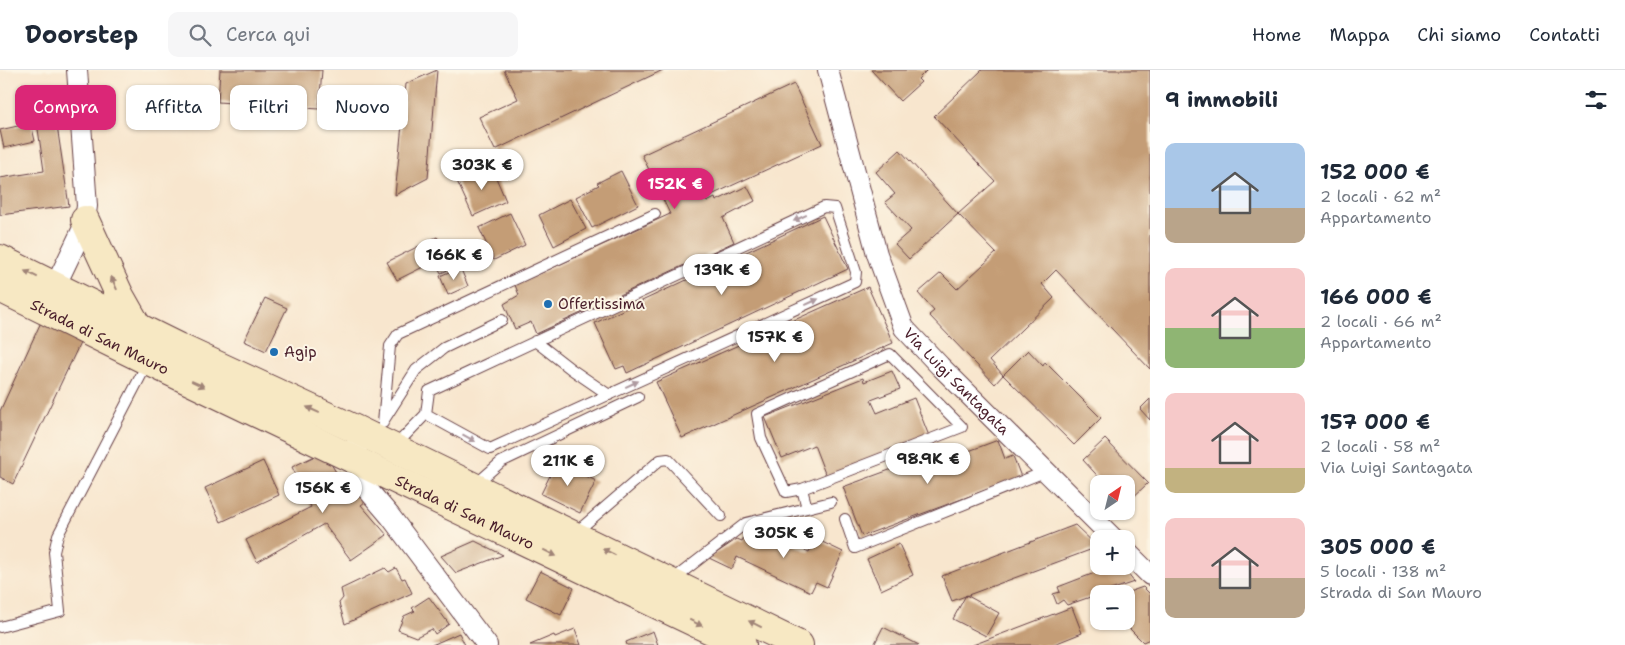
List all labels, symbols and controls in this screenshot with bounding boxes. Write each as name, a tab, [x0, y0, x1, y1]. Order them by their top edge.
search box	[168, 12, 518, 57]
text: Doorstep	[25, 19, 138, 51]
icon: search	[186, 21, 214, 49]
text: Cerca qui	[226, 22, 310, 47]
text: Home	[1252, 23, 1301, 47]
text: Mappa	[1329, 23, 1389, 47]
text: Chi siamo	[1417, 23, 1501, 47]
text: Contatti	[1529, 23, 1600, 47]
chip: Compra	[15, 85, 116, 130]
chip: Affitta	[126, 85, 220, 130]
chip: Filtri	[230, 85, 307, 130]
chip: Nuovo	[317, 85, 408, 130]
text: 9 immobili	[1165, 86, 1278, 114]
icon: filters	[1582, 86, 1610, 114]
pin: 303K €	[441, 148, 523, 191]
text: 303K €	[452, 154, 512, 175]
text: 152 000 €	[1320, 158, 1430, 186]
icon: home	[1205, 163, 1265, 223]
pin: 152K €	[634, 168, 716, 210]
text: 152K €	[647, 173, 703, 194]
text: 2 locali · 62 m²	[1320, 186, 1441, 207]
text: Appartamento	[1320, 207, 1431, 228]
one-way arrow	[793, 214, 807, 222]
pin: 166K €	[413, 238, 495, 281]
text: 166K €	[425, 244, 483, 265]
pin: 139K €	[681, 254, 763, 296]
text: 139K €	[694, 259, 750, 280]
one-way arrow	[24, 270, 38, 278]
one-way arrow	[109, 276, 117, 290]
text: 166 000 €	[1320, 283, 1432, 311]
icon: home	[1205, 288, 1265, 348]
place label: Offertissima	[558, 294, 646, 314]
street label: Strada di San Mauro	[27, 295, 172, 380]
marker: Offertissima	[542, 298, 554, 310]
one-way arrow	[805, 298, 819, 306]
text: 2 locali · 66 m²	[1320, 311, 1442, 332]
pin: 157K €	[734, 320, 816, 363]
street label: Via Luigi Santagata	[899, 324, 1014, 440]
text: 157K €	[747, 326, 803, 347]
text: Appartamento	[1320, 332, 1431, 353]
place label: Agip	[284, 342, 317, 362]
marker: Agip	[268, 346, 280, 358]
one-way arrow	[625, 380, 639, 388]
one-way arrow	[191, 381, 205, 389]
one-way arrow	[306, 405, 320, 413]
text: 157 000 €	[1320, 408, 1430, 436]
icon: home	[1205, 413, 1265, 473]
one-way arrow	[462, 434, 476, 442]
text: 2 locali · 58 m²	[1320, 436, 1440, 457]
pin: 98.9K €	[882, 442, 974, 485]
pin: 211K €	[527, 444, 609, 487]
text: 98.9K €	[896, 448, 960, 469]
text: 211K €	[542, 450, 594, 471]
text: Via Luigi Santagata	[1320, 457, 1472, 478]
street label: Strada di San Mauro	[392, 471, 538, 554]
pin: 156K €	[282, 472, 364, 514]
north arrow	[1090, 475, 1135, 520]
map controls	[1090, 475, 1135, 630]
text: 156K €	[295, 477, 351, 498]
pin: 305K €	[743, 516, 825, 559]
text: 305K €	[754, 522, 814, 543]
button: +	[1090, 530, 1135, 575]
text: 305 000 €	[1320, 533, 1436, 561]
icon: home	[1205, 538, 1265, 598]
one-way arrow	[602, 548, 616, 556]
one-way arrow	[543, 549, 557, 557]
text: 5 locali · 138 m²	[1320, 561, 1446, 582]
text: Strada di San Mauro	[1320, 582, 1482, 603]
button: −	[1090, 585, 1135, 630]
one-way arrow	[689, 619, 703, 627]
one-way arrow	[748, 619, 763, 628]

